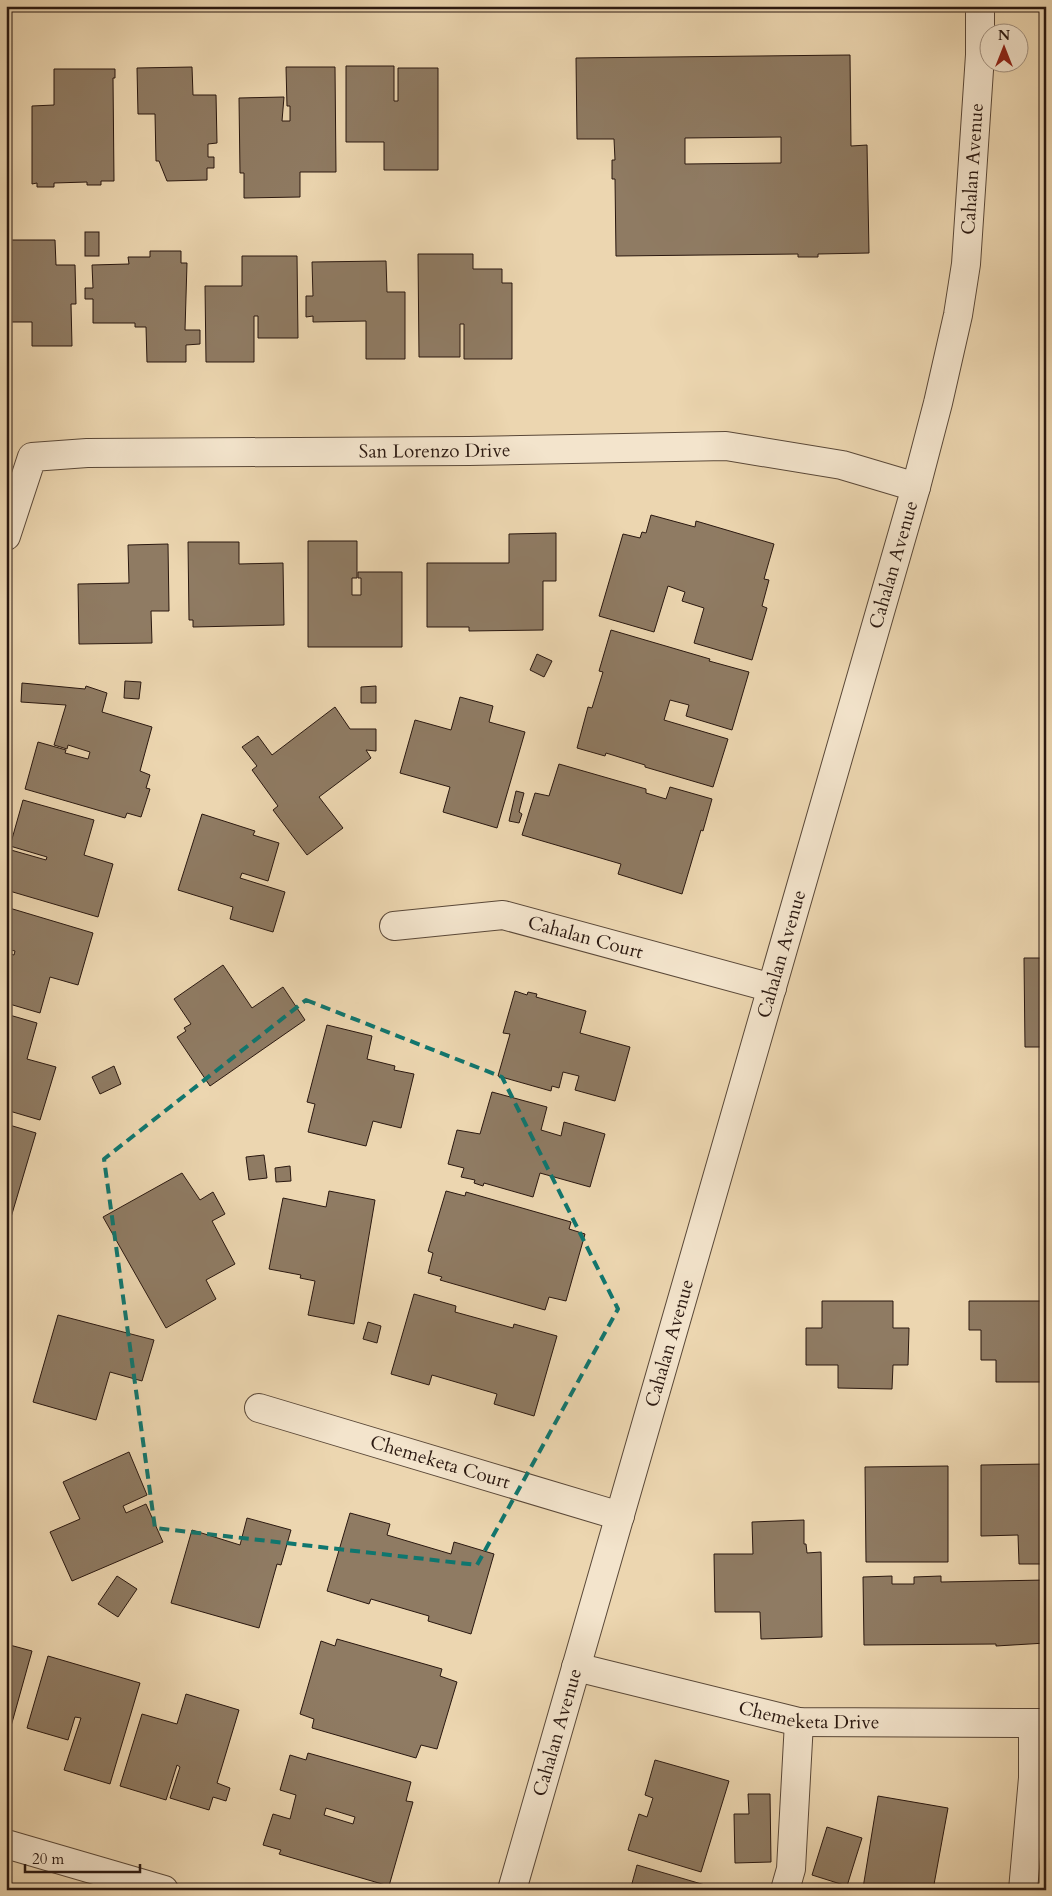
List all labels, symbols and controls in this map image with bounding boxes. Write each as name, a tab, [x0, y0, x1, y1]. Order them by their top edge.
north arrow	[980, 22, 1030, 72]
text: N	[998, 26, 1010, 45]
street label: Cahalan Avenue	[955, 102, 990, 236]
street label: San Lorenzo Drive	[359, 437, 511, 465]
street label: Cahalan Avenue	[863, 498, 924, 632]
street label: Cahalan Avenue	[751, 887, 812, 1021]
street label: Cahalan Court	[525, 909, 646, 965]
street label: Cahalan Avenue	[639, 1276, 700, 1410]
street label: Chemeketa Court	[367, 1429, 513, 1495]
street label: Cahalan Avenue	[527, 1665, 588, 1799]
street label: Chemeketa Drive	[736, 1695, 880, 1735]
scale bar	[25, 1841, 140, 1873]
text: 20 m	[32, 1849, 64, 1869]

